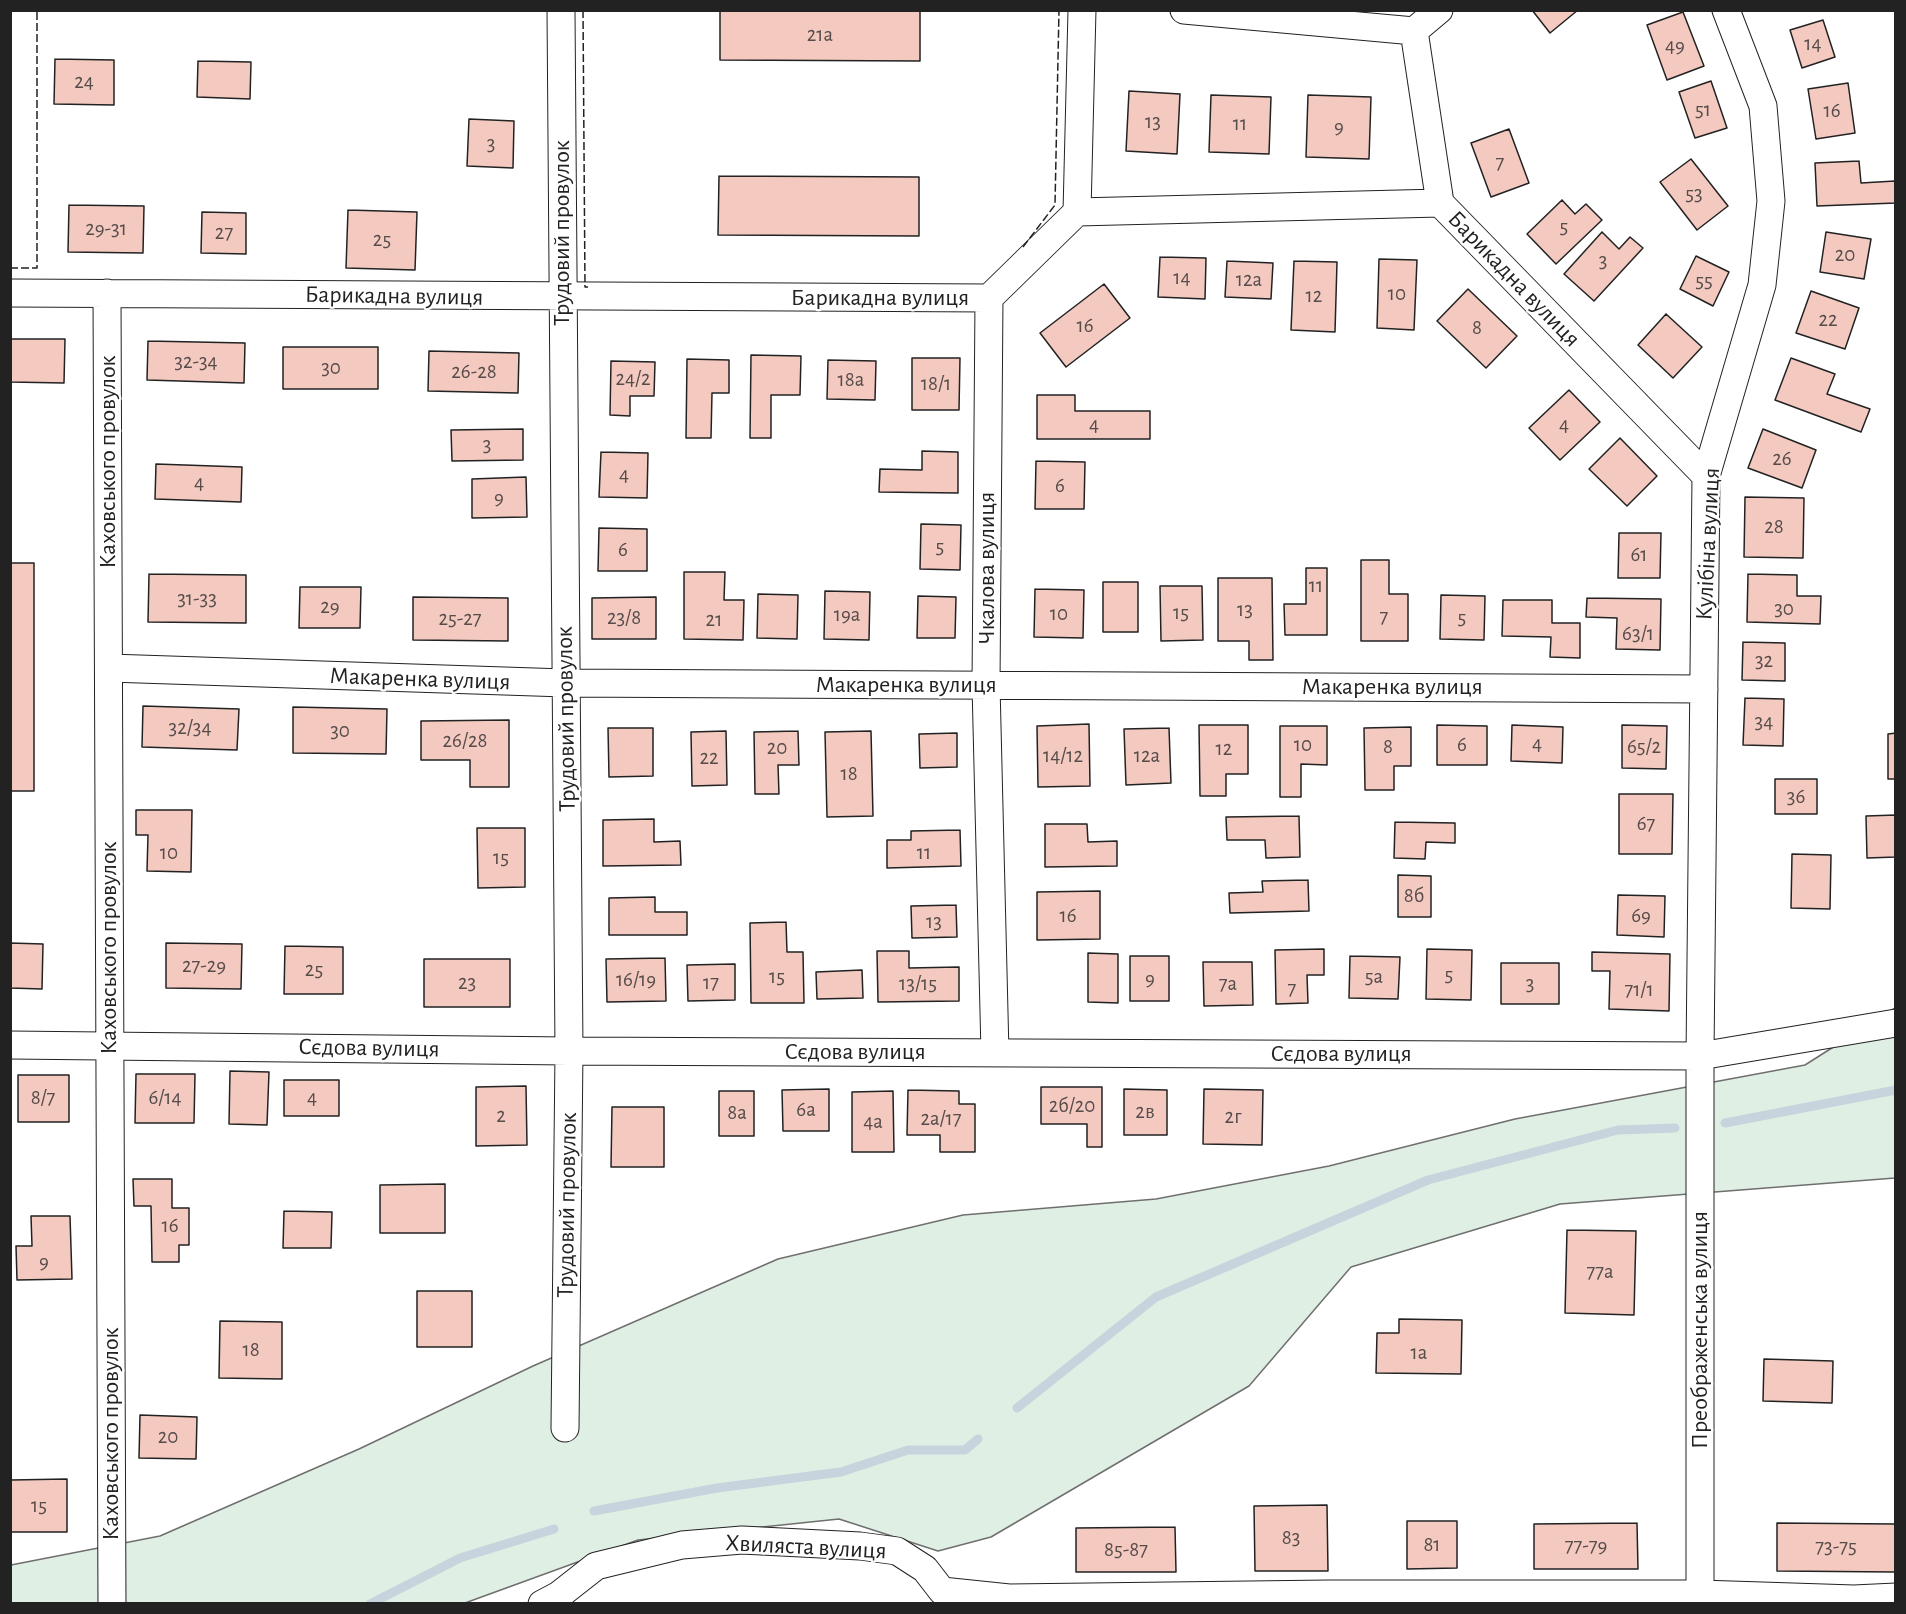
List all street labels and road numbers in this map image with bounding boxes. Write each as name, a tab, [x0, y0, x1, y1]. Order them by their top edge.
street label: Трудовий провулок	[548, 140, 576, 326]
street label: Барикадна вулиця	[1442, 205, 1586, 353]
street label: Барикадна вулиця	[305, 280, 483, 312]
street label: Барикадна вулиця	[791, 284, 969, 312]
street label: Каховського провулок	[94, 356, 122, 568]
street label: Кулібіна вулиця	[1690, 467, 1726, 621]
street label: Чкалова вулиця	[973, 492, 1001, 644]
street label: Трудовий провулок	[550, 626, 582, 812]
street label: Макаренка вулиця	[329, 661, 511, 697]
street label: Макаренка вулиця	[815, 671, 997, 699]
street label: Макаренка вулиця	[1301, 673, 1483, 701]
street label: Каховського провулок	[95, 842, 123, 1054]
street label: Сєдова вулиця	[298, 1032, 440, 1064]
street label: Сєдова вулиця	[784, 1038, 926, 1066]
street label: Сєдова вулиця	[1270, 1040, 1412, 1068]
street label: Трудовий провулок	[551, 1112, 583, 1298]
street label: Преображенська вулиця	[1686, 1211, 1714, 1449]
street label: Каховського провулок	[97, 1328, 125, 1540]
street label: Хвиляста вулиця	[725, 1528, 887, 1566]

